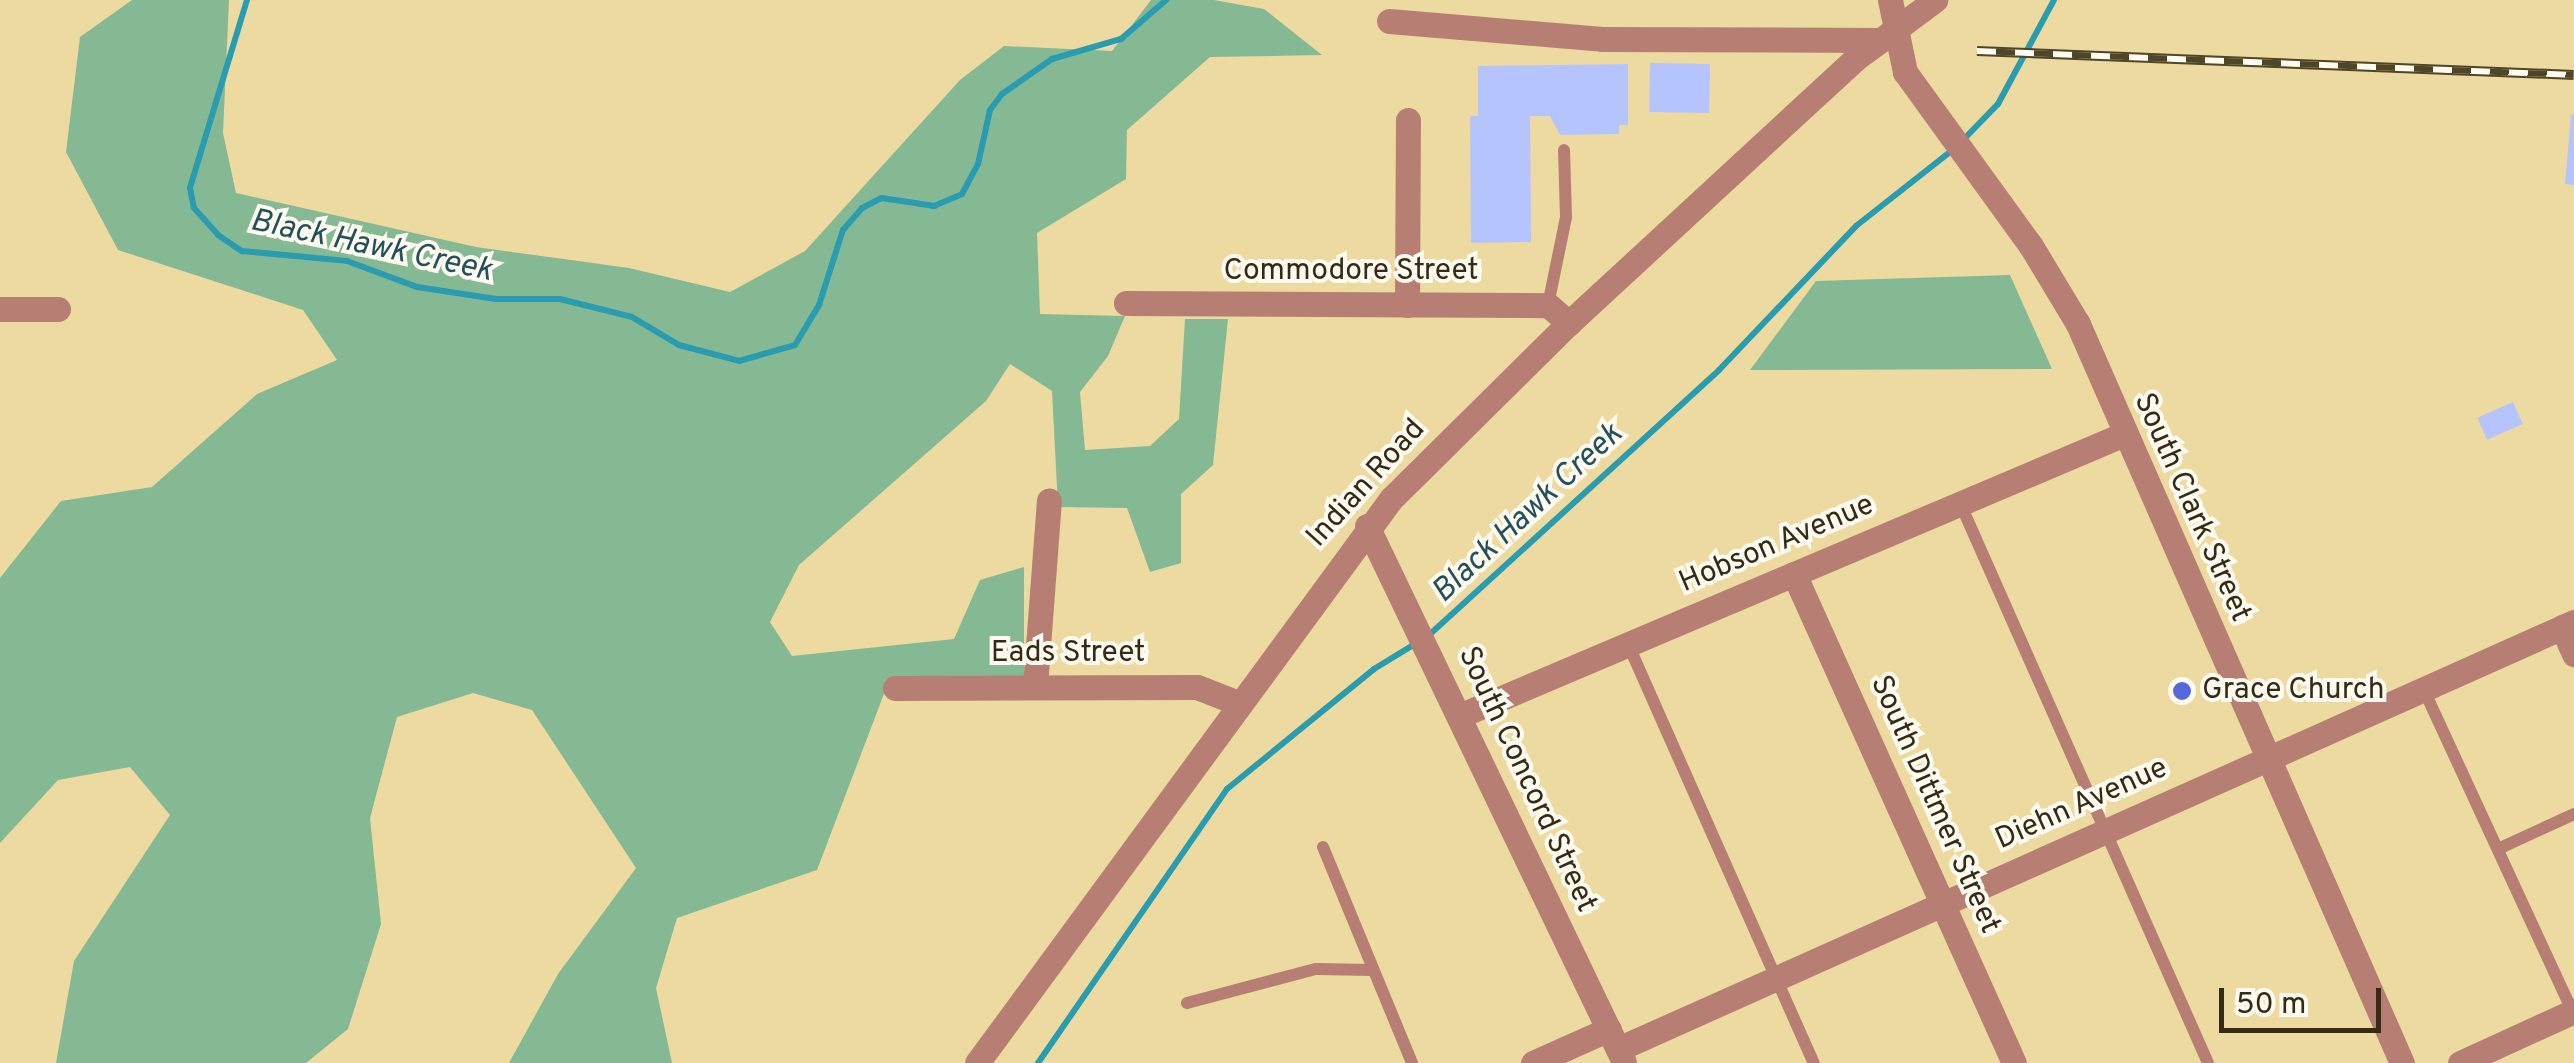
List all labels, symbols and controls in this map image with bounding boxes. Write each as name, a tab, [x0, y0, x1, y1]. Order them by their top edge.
water label: Black Hawk Creek	[247, 203, 495, 291]
street label: Commodore Street	[1223, 254, 1479, 290]
street label: South Clark Street	[2124, 388, 2258, 628]
street label: Indian Road	[1300, 413, 1434, 555]
water label: Black Hawk Creek	[1425, 416, 1631, 612]
street label: Hobson Avenue	[1674, 488, 1880, 602]
street label: Eads Street	[991, 636, 1145, 672]
street label: South Concord Street	[1449, 642, 1603, 918]
street label: South Dittmer Street	[1861, 670, 2007, 940]
place label: Grace Church	[2202, 673, 2385, 709]
marker: Grace Church	[2171, 680, 2193, 702]
street label: Diehn Avenue	[1990, 751, 2174, 859]
scale bar	[2224, 968, 2386, 1030]
text: 50 m	[2236, 987, 2306, 1024]

